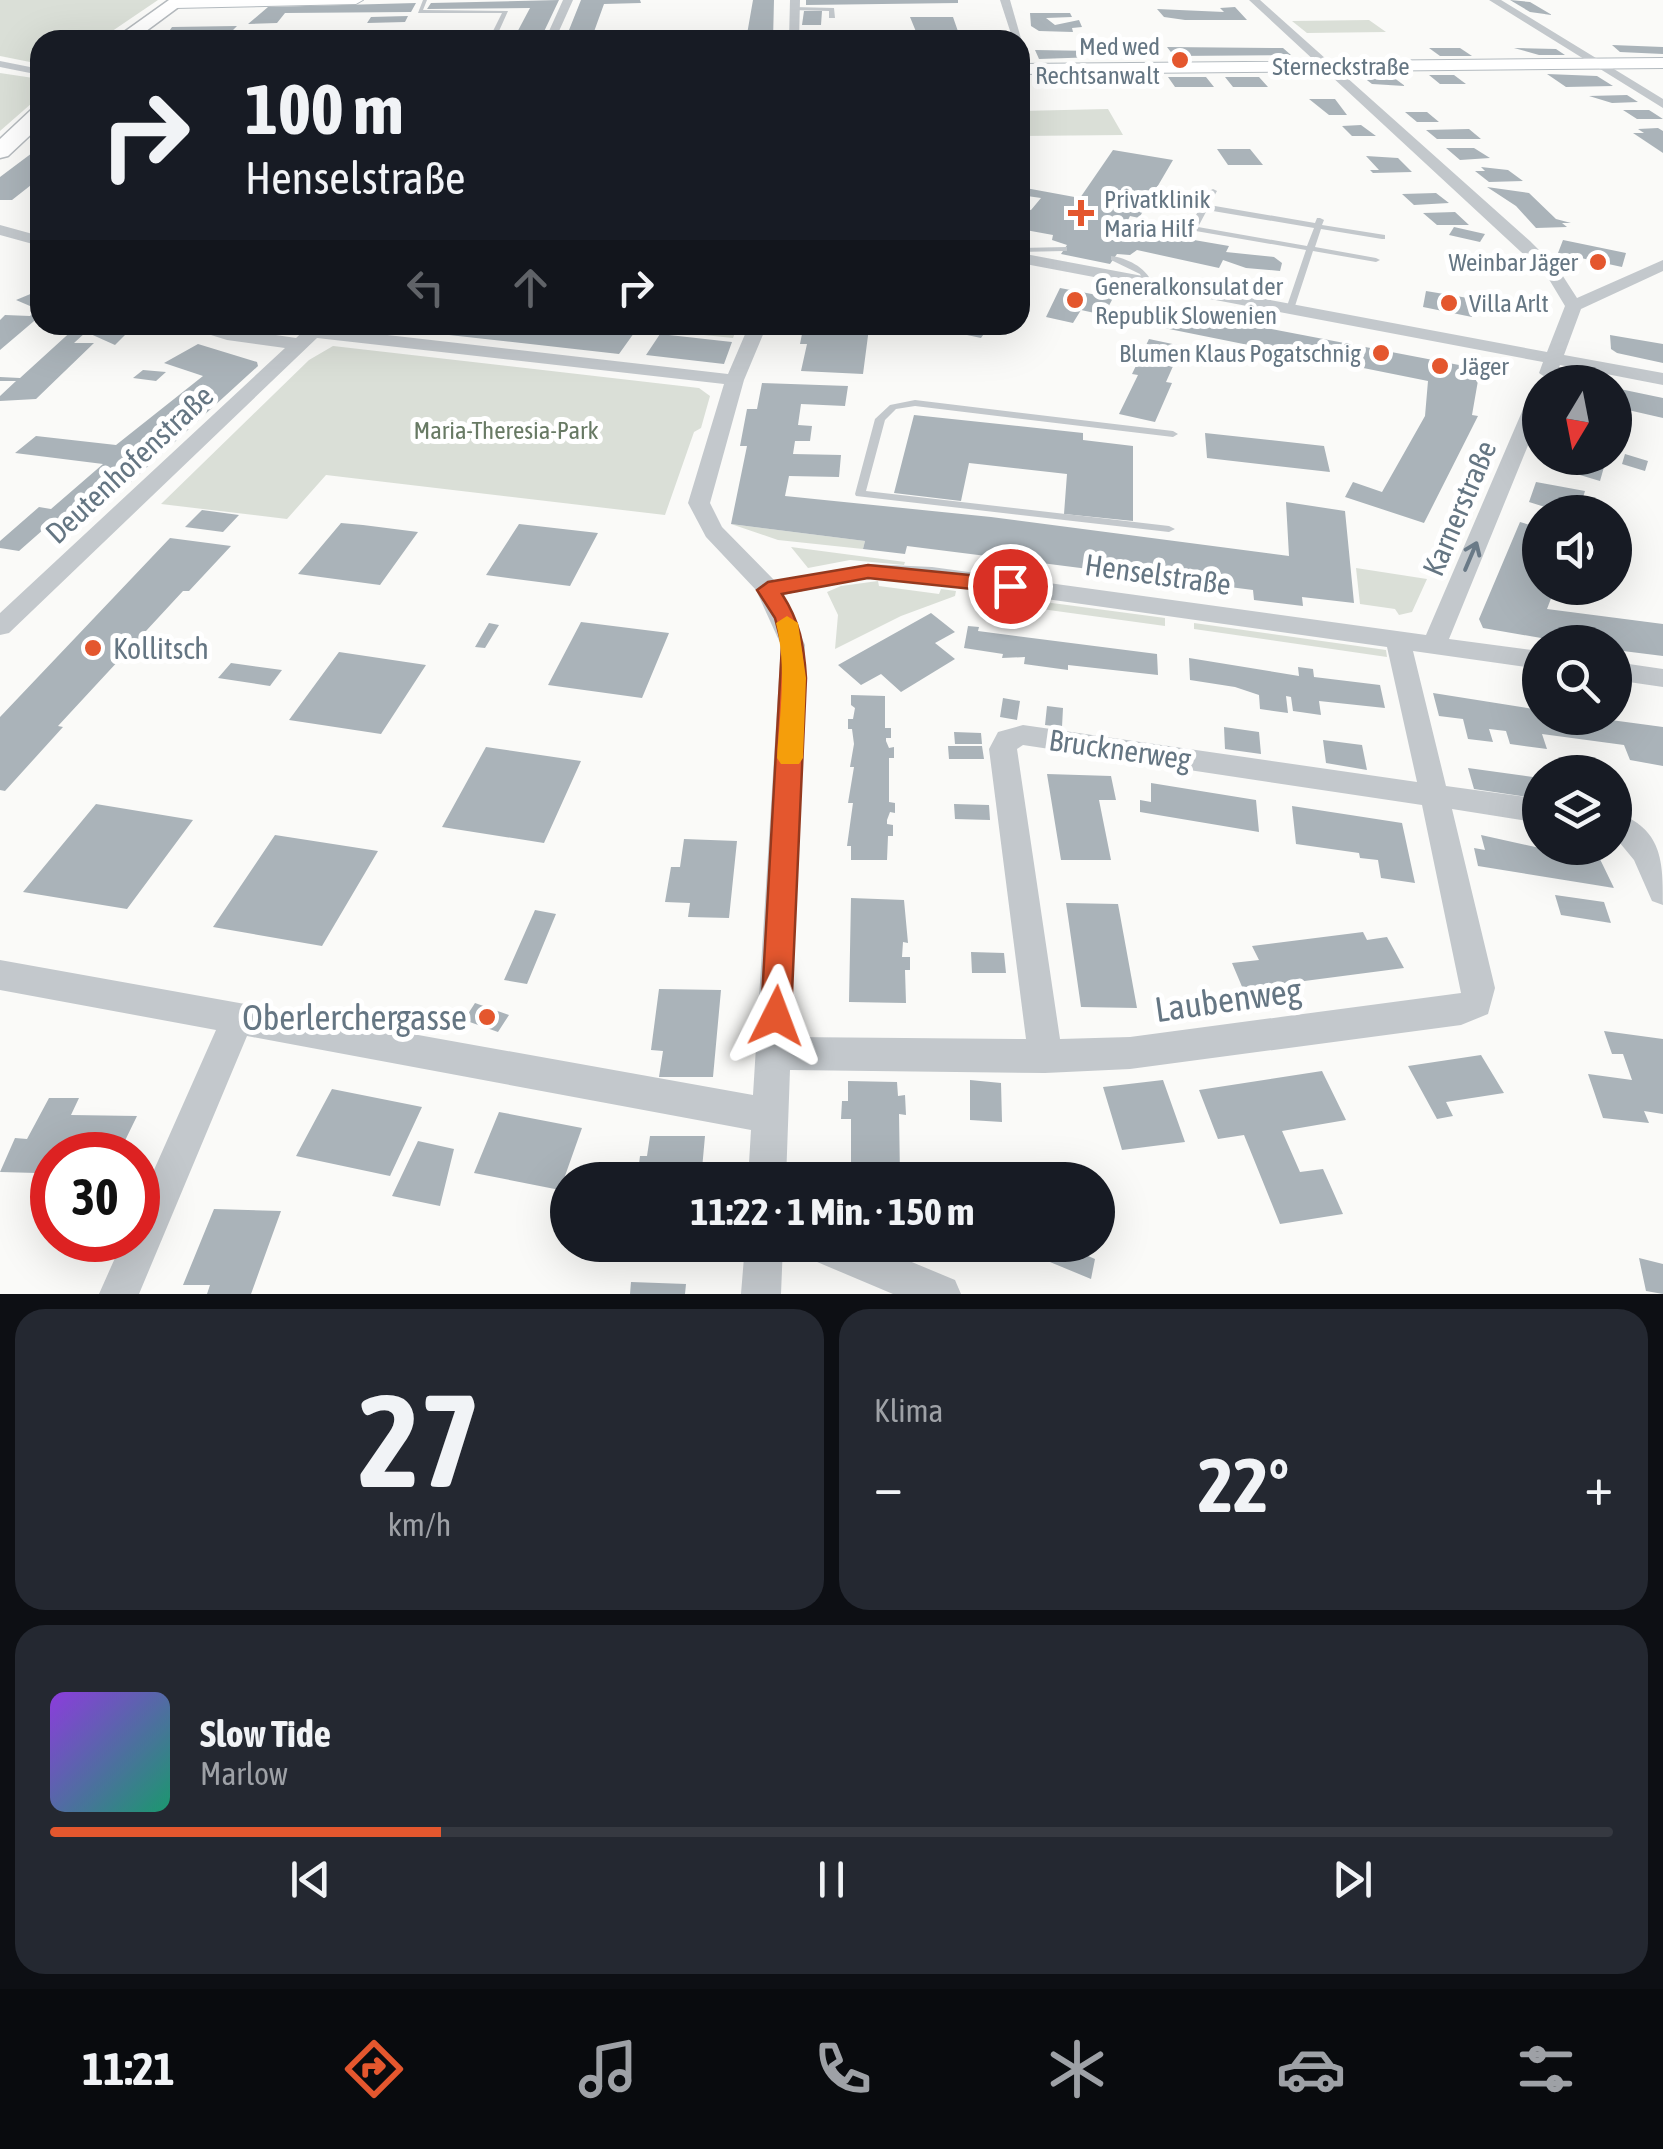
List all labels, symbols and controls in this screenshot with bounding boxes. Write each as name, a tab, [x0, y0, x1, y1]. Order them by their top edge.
place label: Med wed Rechtsanwalt	[1035, 32, 1160, 89]
marker: Med wed Rechtsanwalt	[1169, 49, 1191, 71]
street label: Sterneckstraße	[1272, 52, 1410, 80]
text: 100 m	[245, 69, 404, 149]
icon: right	[80, 70, 210, 200]
text: Henselstraße	[245, 152, 465, 204]
place label: Privatklinik Maria Hilf	[1104, 185, 1211, 242]
marker: Privatklinik Maria Hilf	[1068, 200, 1094, 226]
place label: Weinbar Jäger	[1449, 248, 1579, 276]
marker: Weinbar Jäger	[1587, 251, 1609, 273]
icon: left	[398, 260, 453, 315]
icon: ahead	[503, 260, 558, 315]
icon: right	[608, 260, 663, 315]
place label: Generalkonsulat der Republik Slowenien	[1095, 272, 1284, 329]
marker: Generalkonsulat der Republik Slowenien	[1064, 289, 1086, 311]
place label: Villa Arlt	[1469, 289, 1549, 317]
marker: Villa Arlt	[1438, 292, 1460, 314]
place label: Blumen Klaus Pogatschnig	[1119, 339, 1361, 367]
marker: Blumen Klaus Pogatschnig	[1370, 342, 1392, 364]
place label: Jäger	[1460, 352, 1509, 380]
marker: Jäger	[1429, 355, 1451, 377]
north arrow	[1522, 365, 1632, 475]
map controls	[1522, 365, 1632, 865]
street label: Deutenhofenstraße	[39, 378, 219, 550]
park label: Maria-Theresia-Park	[413, 416, 599, 444]
street label: Karnerstraße	[1415, 436, 1503, 580]
button: sound	[1522, 495, 1632, 605]
one-way arrow	[1464, 541, 1482, 572]
pin	[968, 544, 1053, 629]
street label: Henselstraße	[1083, 547, 1233, 601]
icon: arrive	[983, 559, 1038, 614]
button: search	[1522, 625, 1632, 735]
place label: Kollitsch	[113, 631, 209, 665]
marker: Kollitsch	[82, 637, 104, 659]
street label: Brucknerweg	[1047, 722, 1193, 776]
button: layers	[1522, 755, 1632, 865]
position arrow	[724, 964, 828, 1068]
street label: Laubenweg	[1152, 969, 1304, 1029]
place label: Oberlerchergasse	[242, 997, 467, 1037]
marker: Oberlerchergasse	[476, 1006, 498, 1028]
speed limit sign: 30	[30, 1132, 160, 1262]
text: 11:22 · 1 Min. · 150 m	[691, 1190, 974, 1233]
text: 27	[358, 1366, 481, 1515]
text: Klima	[874, 1392, 943, 1429]
text: 22°	[1198, 1442, 1289, 1528]
text: −	[874, 1454, 903, 1517]
text: +	[1584, 1454, 1613, 1517]
text: km/h	[388, 1506, 451, 1543]
text: Slow Tide	[200, 1712, 331, 1755]
text: Marlow	[200, 1755, 288, 1792]
icon: previous	[283, 1852, 338, 1907]
icon: pause	[804, 1852, 859, 1907]
icon: next	[1325, 1852, 1380, 1907]
icon: directions	[339, 2034, 409, 2104]
icon: music	[573, 2034, 643, 2104]
icon: phone	[808, 2034, 878, 2104]
icon: climate	[1042, 2034, 1112, 2104]
icon: car	[1276, 2034, 1346, 2104]
icon: filters	[1511, 2034, 1581, 2104]
text: 11:21	[82, 2043, 175, 2095]

